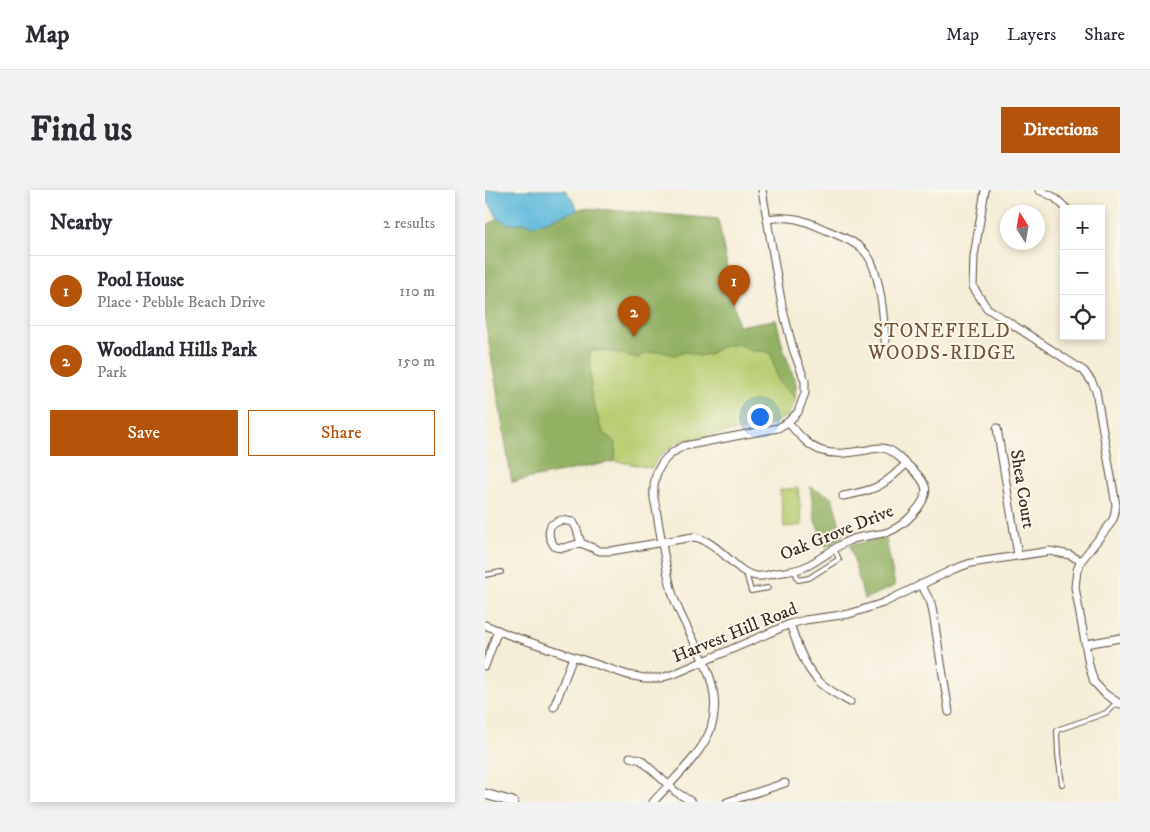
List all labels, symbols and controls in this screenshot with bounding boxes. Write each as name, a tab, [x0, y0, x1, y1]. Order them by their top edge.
text: Map	[25, 20, 69, 50]
text: Map	[946, 24, 979, 46]
text: Layers	[1007, 24, 1056, 46]
text: Share	[1084, 24, 1125, 46]
button: Directions	[1001, 107, 1120, 153]
text: Find us	[30, 108, 132, 152]
north arrow	[1000, 205, 1045, 250]
map controls	[1060, 205, 1105, 340]
button: +	[1060, 205, 1105, 250]
text: Nearby	[50, 210, 112, 236]
text: 2 results	[383, 213, 435, 233]
button: −	[1060, 250, 1105, 295]
pin: 1	[718, 265, 750, 306]
text: Pool House	[97, 269, 184, 292]
text: 1	[63, 281, 69, 301]
text: 110 m	[399, 281, 435, 301]
text: Place · Pebble Beach Drive	[97, 292, 265, 312]
button: locate	[1060, 295, 1105, 340]
pin: 2	[618, 296, 650, 337]
district label: STONEFIELD WOODS-RIDGE	[867, 320, 1016, 365]
text: Woodland Hills Park	[97, 339, 257, 362]
text: 2	[62, 351, 70, 371]
text: 150 m	[397, 351, 435, 371]
text: Park	[97, 362, 127, 382]
your location	[747, 404, 773, 430]
button: Save	[50, 410, 238, 456]
button: Share	[248, 410, 435, 456]
street label: Shea Court	[1005, 448, 1039, 530]
street label: Oak Grove Drive	[777, 500, 897, 566]
street label: Harvest Hill Road	[670, 598, 801, 668]

